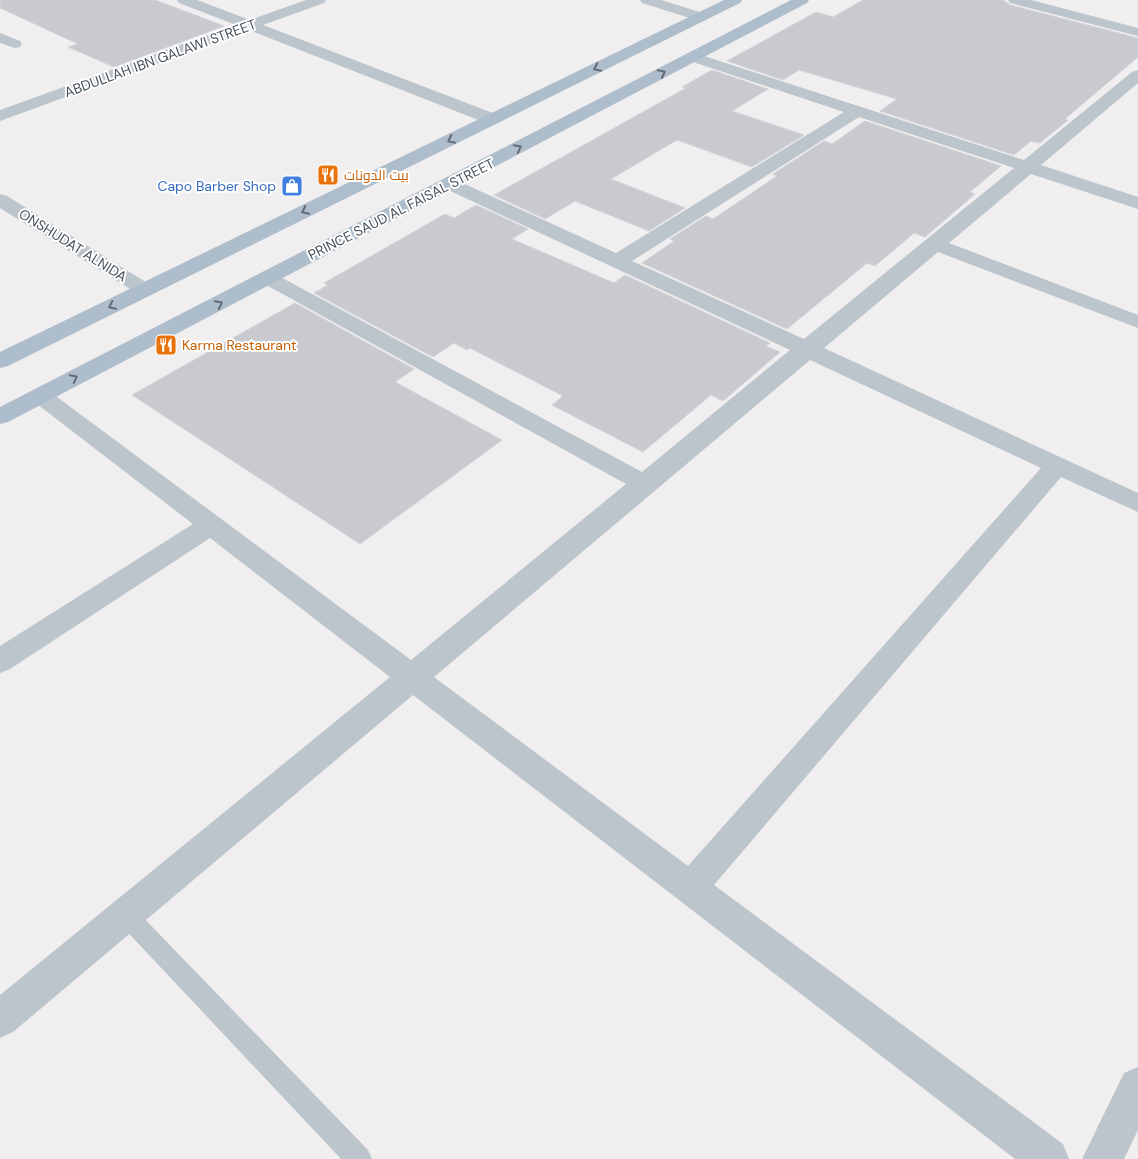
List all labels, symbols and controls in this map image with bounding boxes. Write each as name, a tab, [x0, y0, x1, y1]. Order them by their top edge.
street label: ABDULLAH IBN GALAWI STREET	[62, 15, 259, 101]
one-way arrow	[593, 62, 602, 72]
one-way arrow	[657, 69, 666, 79]
one-way arrow	[447, 134, 456, 144]
one-way arrow	[513, 144, 522, 154]
street label: PRINCE SAUD AL FAISAL STREET	[305, 154, 497, 264]
restaurant icon: بيت الدونات	[316, 163, 340, 187]
place label: بيت الدونات	[344, 166, 409, 184]
shop icon: Capo Barber Shop	[280, 174, 304, 198]
place label: Capo Barber Shop	[157, 177, 276, 195]
street label: ONSHUDAT ALNIDA	[16, 205, 130, 285]
one-way arrow	[301, 205, 310, 215]
one-way arrow	[108, 300, 117, 310]
one-way arrow	[214, 300, 223, 310]
restaurant icon: Karma Restaurant	[154, 333, 178, 357]
place label: Karma Restaurant	[182, 336, 297, 354]
one-way arrow	[69, 374, 78, 384]

